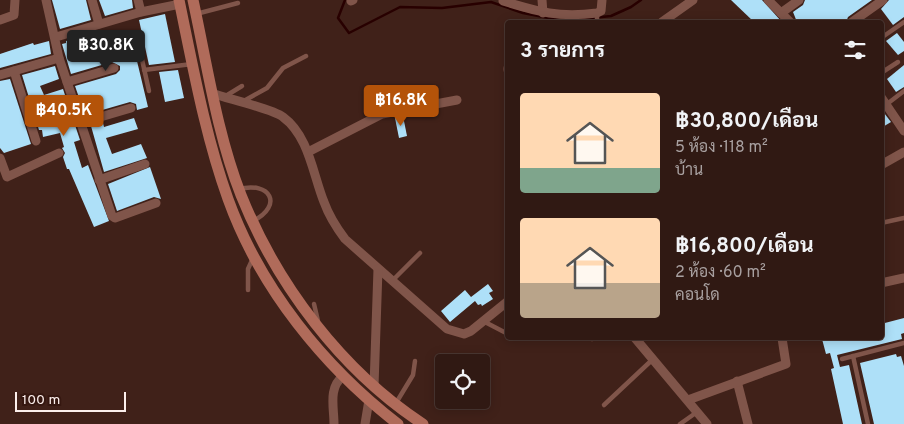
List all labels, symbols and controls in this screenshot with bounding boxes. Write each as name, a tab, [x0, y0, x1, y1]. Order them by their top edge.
pin: ฿30.8K	[65, 30, 147, 72]
text: ฿30.8K	[78, 36, 134, 56]
icon: filters	[841, 36, 869, 64]
text: 3 รายการ	[520, 38, 605, 65]
pin: ฿16.8K	[360, 84, 442, 127]
text: ฿16.8K	[375, 91, 427, 111]
pin: ฿40.5K	[23, 94, 105, 137]
text: ฿40.5K	[36, 101, 92, 121]
text: ฿30,800/เดือน	[675, 108, 818, 135]
icon: home	[560, 113, 620, 173]
text: 5 ห้อง · 118 m²	[675, 138, 768, 158]
text: บ้าน	[675, 161, 703, 181]
text: ฿16,800/เดือน	[675, 233, 814, 260]
icon: home	[560, 238, 620, 298]
text: 2 ห้อง · 60 m²	[675, 263, 766, 283]
text: คอนโด	[675, 286, 720, 306]
map controls	[435, 354, 490, 409]
button: locate	[435, 354, 490, 409]
scale bar	[15, 389, 126, 412]
text: 100 m	[22, 392, 60, 409]

